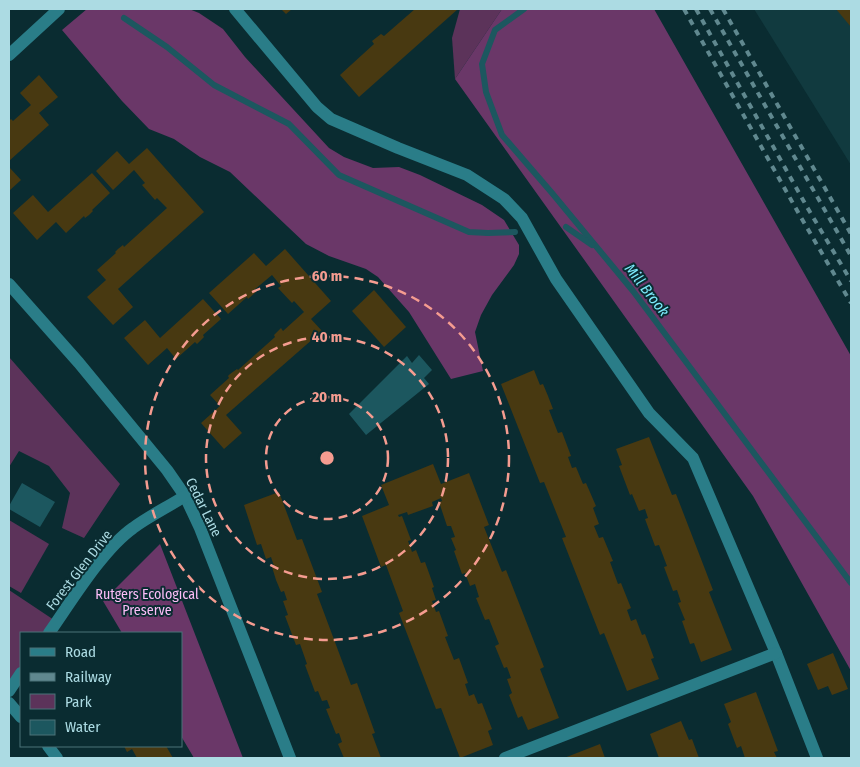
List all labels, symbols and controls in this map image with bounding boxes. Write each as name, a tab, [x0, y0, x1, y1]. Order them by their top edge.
water label: Mill Brook	[621, 260, 673, 320]
text: 60 m	[312, 267, 342, 285]
text: 40 m	[312, 328, 342, 346]
text: 20 m	[311, 388, 342, 406]
centre of rings	[318, 449, 336, 467]
street label: Cedar Lane	[182, 475, 225, 540]
street label: Forest Glen Drive	[43, 527, 116, 614]
park label: Rutgers Ecological Preserve	[95, 586, 199, 619]
legend	[20, 632, 182, 747]
text: Road	[65, 643, 96, 661]
text: Railway	[65, 668, 112, 686]
text: Park	[65, 693, 92, 711]
text: Water	[65, 718, 101, 736]

